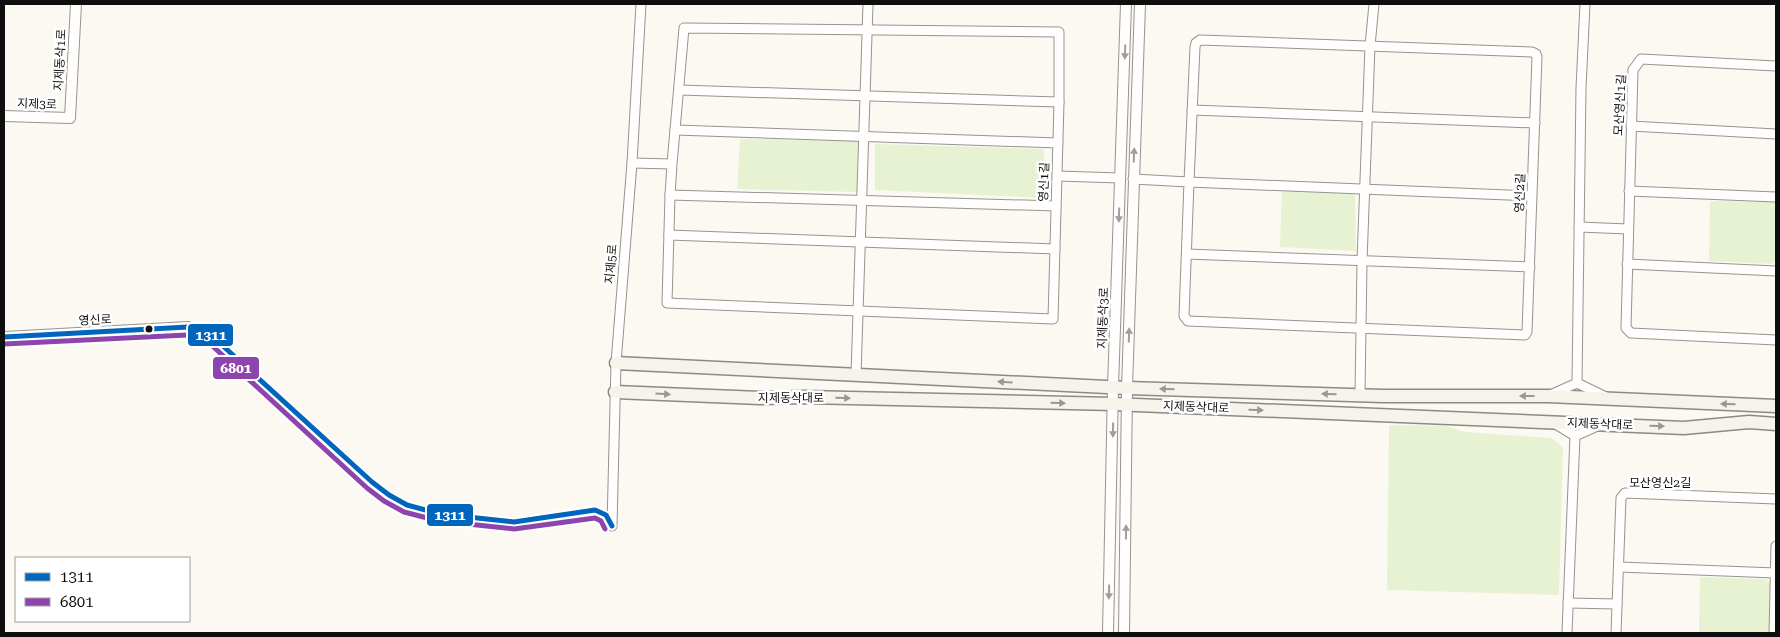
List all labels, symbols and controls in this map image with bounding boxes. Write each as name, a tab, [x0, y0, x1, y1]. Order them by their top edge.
street label: 지제동삭1로	[51, 29, 69, 91]
one-way arrow	[1120, 45, 1128, 61]
street label: 모산영신1길	[1611, 74, 1629, 136]
street label: 지제3로	[17, 96, 57, 112]
one-way arrow	[1130, 146, 1138, 162]
street label: 영신1길	[1036, 162, 1052, 202]
street label: 영신2길	[1512, 173, 1528, 213]
one-way arrow	[1114, 207, 1122, 223]
street label: 지제5로	[602, 244, 620, 284]
street label: 지제동삭3로	[1095, 287, 1111, 349]
street label: 영신로	[78, 312, 112, 328]
line badge: 1311	[187, 323, 234, 347]
unlabelled marker	[144, 324, 154, 334]
one-way arrow	[1125, 326, 1133, 342]
text: 1311	[195, 327, 227, 343]
line badge: 6801	[212, 356, 260, 380]
text: 6801	[220, 360, 252, 376]
one-way arrow	[996, 378, 1012, 386]
one-way arrow	[1159, 385, 1175, 393]
one-way arrow	[1321, 390, 1337, 398]
one-way arrow	[656, 391, 672, 399]
street label: 지제동삭대로	[758, 391, 824, 405]
one-way arrow	[1519, 392, 1535, 400]
one-way arrow	[835, 394, 851, 402]
one-way arrow	[1050, 399, 1066, 407]
street label: 지제동삭대로	[1163, 399, 1229, 415]
one-way arrow	[1719, 400, 1735, 408]
one-way arrow	[1248, 406, 1264, 414]
street label: 지제동삭대로	[1567, 416, 1633, 432]
one-way arrow	[1108, 422, 1116, 438]
one-way arrow	[1650, 423, 1666, 431]
street label: 모산영신2길	[1629, 476, 1691, 490]
line badge: 1311	[426, 503, 474, 527]
text: 1311	[434, 507, 466, 523]
one-way arrow	[1122, 524, 1130, 540]
legend	[15, 557, 190, 622]
text: 1311	[60, 568, 94, 586]
one-way arrow	[1105, 584, 1113, 600]
text: 6801	[60, 593, 94, 611]

